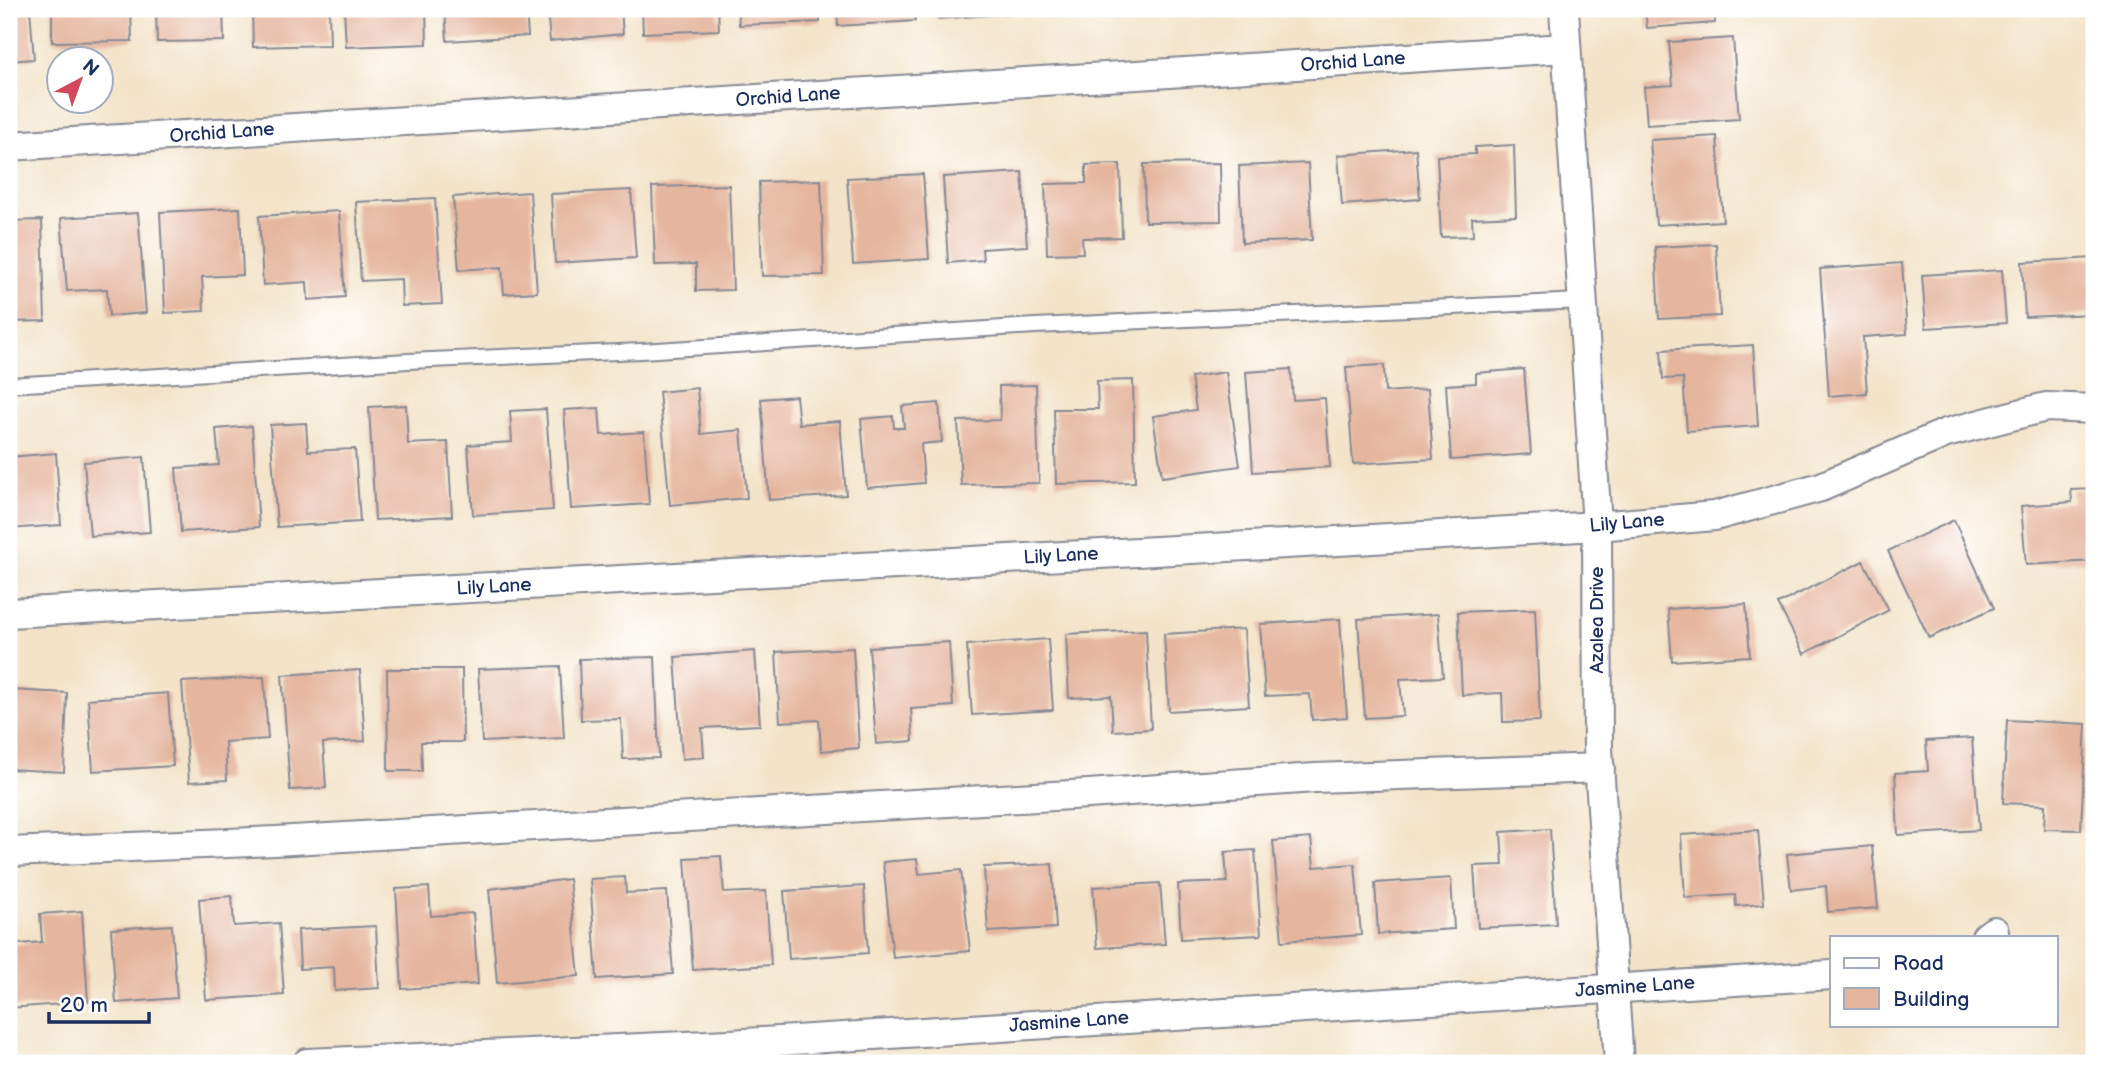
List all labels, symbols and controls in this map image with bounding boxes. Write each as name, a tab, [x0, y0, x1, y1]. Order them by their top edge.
north arrow	[46, 46, 116, 116]
street label: Orchid Lane	[1300, 47, 1406, 77]
text: N	[77, 55, 103, 82]
street label: Orchid Lane	[735, 82, 841, 112]
street label: Orchid Lane	[169, 118, 275, 148]
street label: Lily Lane	[1589, 508, 1665, 538]
street label: Lily Lane	[1023, 543, 1099, 569]
street label: Azalea Drive	[1586, 566, 1609, 674]
street label: Lily Lane	[456, 574, 532, 600]
legend	[1830, 936, 2058, 1026]
text: Road	[1893, 951, 1944, 976]
street label: Jasmine Lane	[1574, 971, 1696, 1003]
scale bar	[49, 981, 149, 1025]
text: Building	[1893, 987, 1969, 1012]
text: 20 m	[60, 993, 108, 1018]
street label: Jasmine Lane	[1008, 1006, 1130, 1038]

